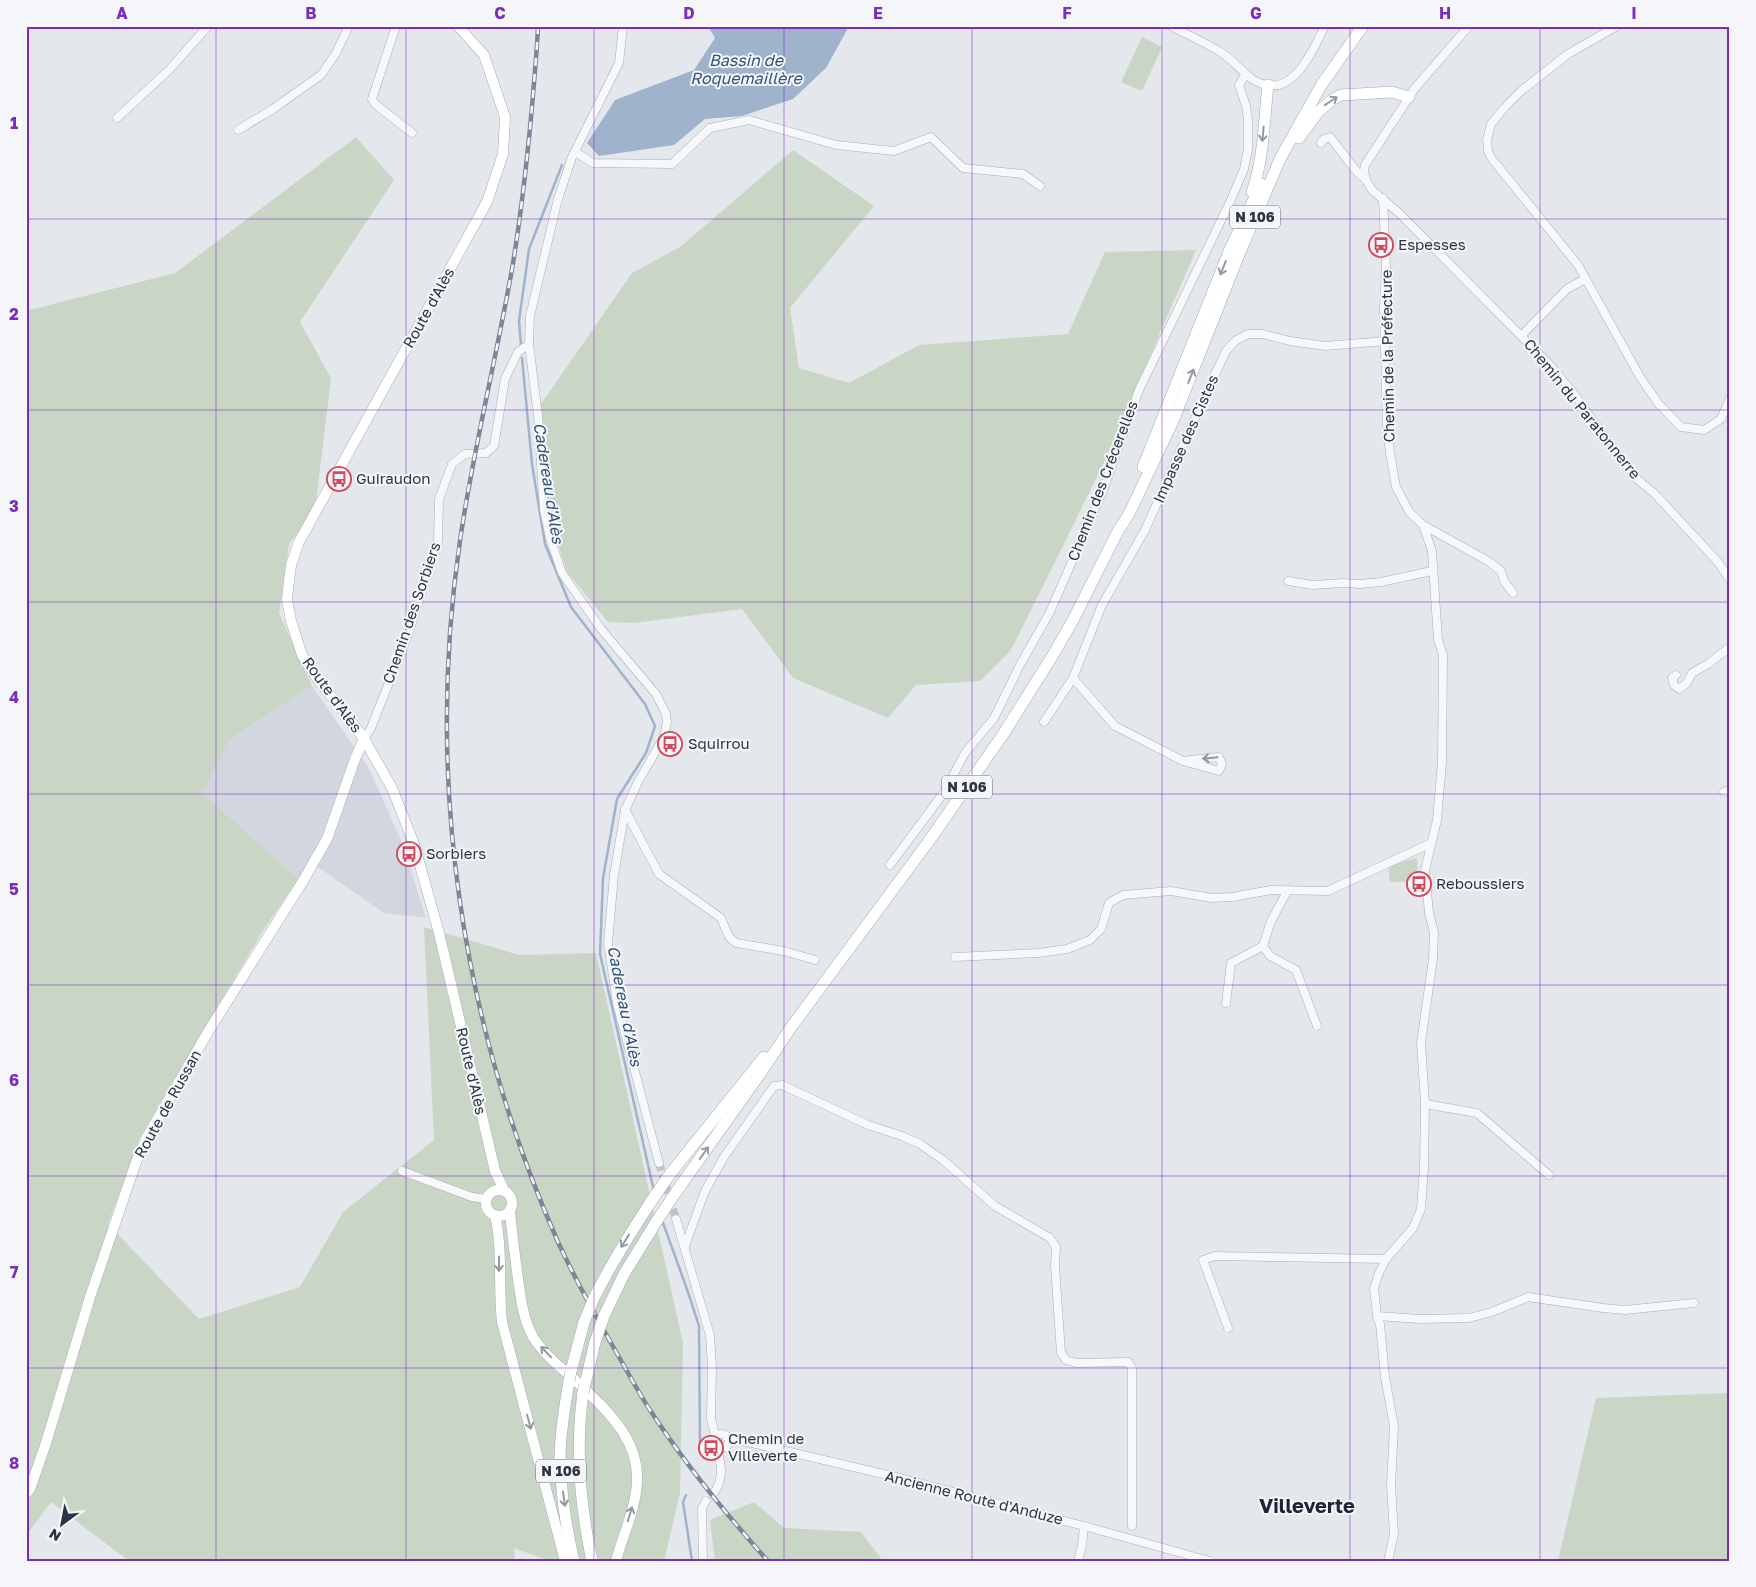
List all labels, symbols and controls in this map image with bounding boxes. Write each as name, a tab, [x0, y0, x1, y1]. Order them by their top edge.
text: A	[116, 3, 128, 23]
text: B	[305, 3, 317, 23]
text: C	[494, 3, 506, 23]
text: D	[683, 3, 695, 23]
text: E	[873, 3, 883, 23]
text: F	[1062, 3, 1072, 23]
text: G	[1250, 3, 1262, 23]
text: H	[1439, 3, 1451, 23]
text: I	[1631, 3, 1637, 23]
water label: Bassin de Roquemaillère	[690, 50, 803, 88]
one-way arrow	[1324, 96, 1338, 106]
text: 1	[10, 113, 18, 133]
one-way arrow	[1258, 125, 1268, 141]
road number: N 106	[1230, 206, 1280, 228]
bus stop icon: Espesses	[1368, 232, 1394, 258]
place label: Espesses	[1398, 235, 1466, 253]
one-way arrow	[1217, 260, 1227, 275]
street label: Route d'Alès	[399, 264, 458, 351]
street label: Chemin de la Préfecture	[1376, 269, 1398, 443]
text: 2	[9, 304, 19, 324]
street label: Chemin du Paratonnerre	[1521, 335, 1645, 482]
one-way arrow	[1187, 368, 1196, 383]
street label: Impasse des Cistes	[1149, 372, 1221, 506]
street label: Chemin des Crécerelles	[1063, 398, 1141, 563]
water label: Cadereau d'Alès	[530, 421, 569, 546]
bus stop icon: Guiraudon	[326, 466, 352, 492]
place label: Guiraudon	[356, 469, 430, 487]
text: 3	[9, 496, 19, 516]
street label: Chemin des Sorbiers	[378, 540, 444, 686]
street label: Route d'Alès	[299, 653, 366, 736]
text: 4	[9, 687, 19, 707]
bus stop icon: Squirrou	[657, 731, 683, 757]
place label: Squirrou	[688, 734, 750, 752]
one-way arrow	[1202, 753, 1218, 763]
road number: N 106	[942, 776, 992, 799]
bus stop icon: Sorbiers	[396, 841, 422, 867]
place label: Sorbiers	[426, 844, 486, 862]
bus stop icon: Reboussiers	[1406, 871, 1432, 897]
place label: Reboussiers	[1436, 874, 1525, 892]
text: 5	[9, 879, 19, 899]
water label: Cadereau d'Alès	[604, 944, 647, 1069]
street label: Route d'Alès	[453, 1025, 491, 1116]
street label: Route de Russan	[130, 1046, 204, 1161]
text: 6	[9, 1070, 19, 1090]
one-way arrow	[699, 1146, 709, 1160]
one-way arrow	[620, 1234, 630, 1248]
one-way arrow	[494, 1256, 504, 1272]
text: 7	[10, 1262, 19, 1282]
one-way arrow	[540, 1346, 552, 1359]
one-way arrow	[525, 1414, 535, 1430]
place label: Chemin de Villeverte	[728, 1429, 805, 1464]
bus stop icon: Chemin de Villeverte	[698, 1435, 724, 1461]
text: 8	[9, 1453, 19, 1473]
road number: N 106	[536, 1460, 586, 1482]
street label: Ancienne Route d'Anduze	[883, 1466, 1065, 1528]
one-way arrow	[559, 1491, 569, 1507]
district label: Villeverte	[1259, 1493, 1355, 1517]
north arrow	[38, 1500, 88, 1550]
one-way arrow	[626, 1507, 636, 1523]
text: N	[46, 1525, 64, 1545]

